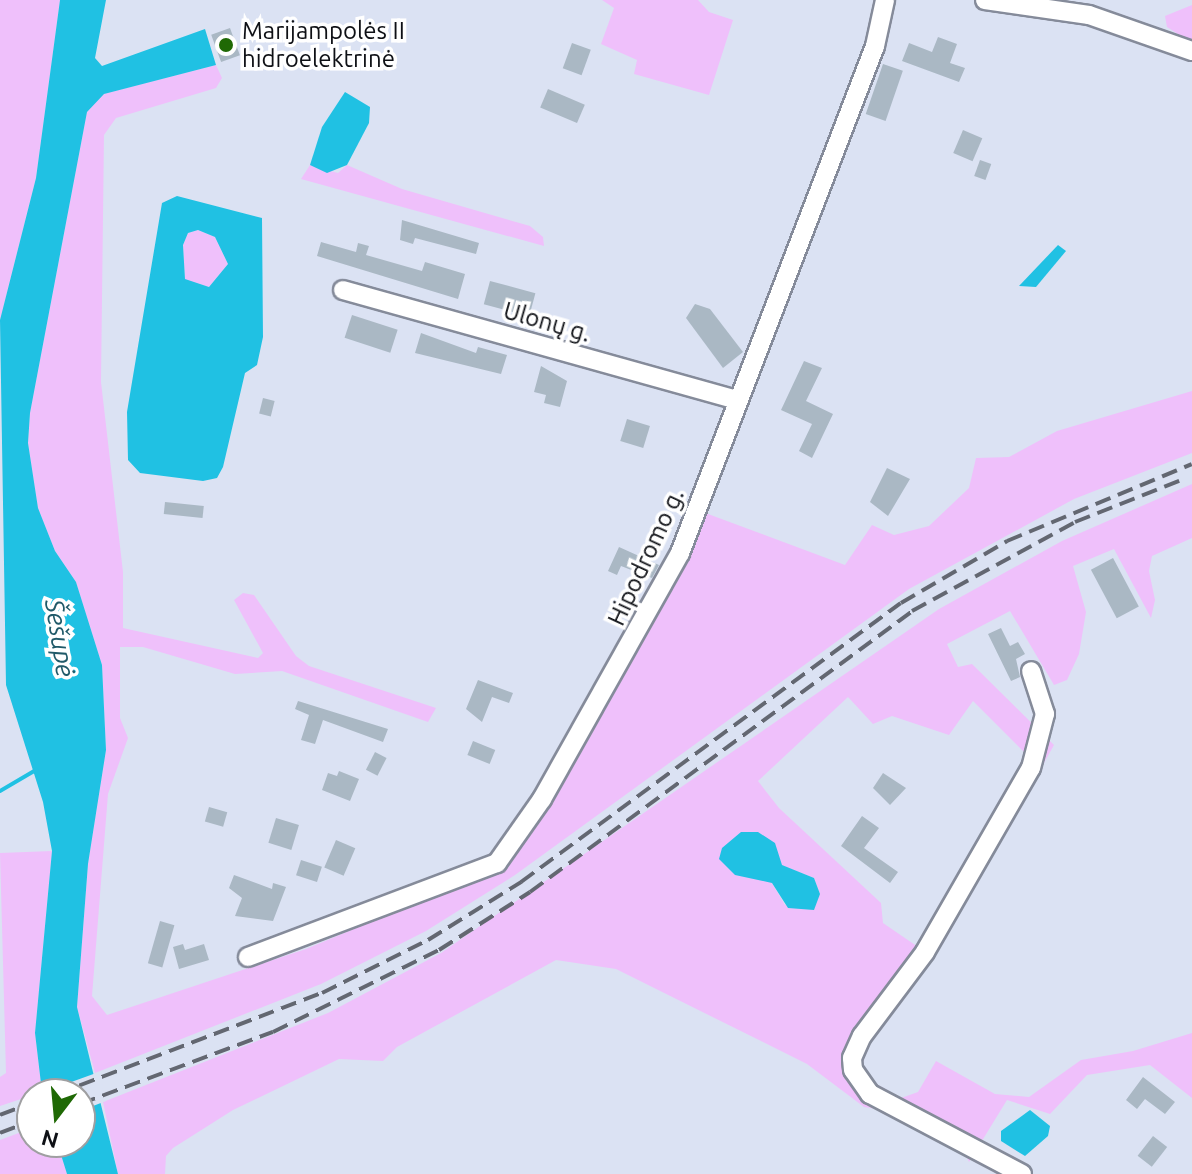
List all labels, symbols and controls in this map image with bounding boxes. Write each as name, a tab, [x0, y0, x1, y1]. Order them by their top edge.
place label: Marijampolės II hidroelektrinė	[242, 17, 405, 73]
marker: Marijampolės II hidroelektrinė	[217, 36, 235, 54]
street label: Ulonų g.	[500, 296, 594, 348]
street label: Hipodromo g.	[602, 484, 690, 630]
water label: Šešupė	[38, 597, 82, 679]
north arrow	[16, 1078, 96, 1158]
text: N	[38, 1125, 61, 1154]

